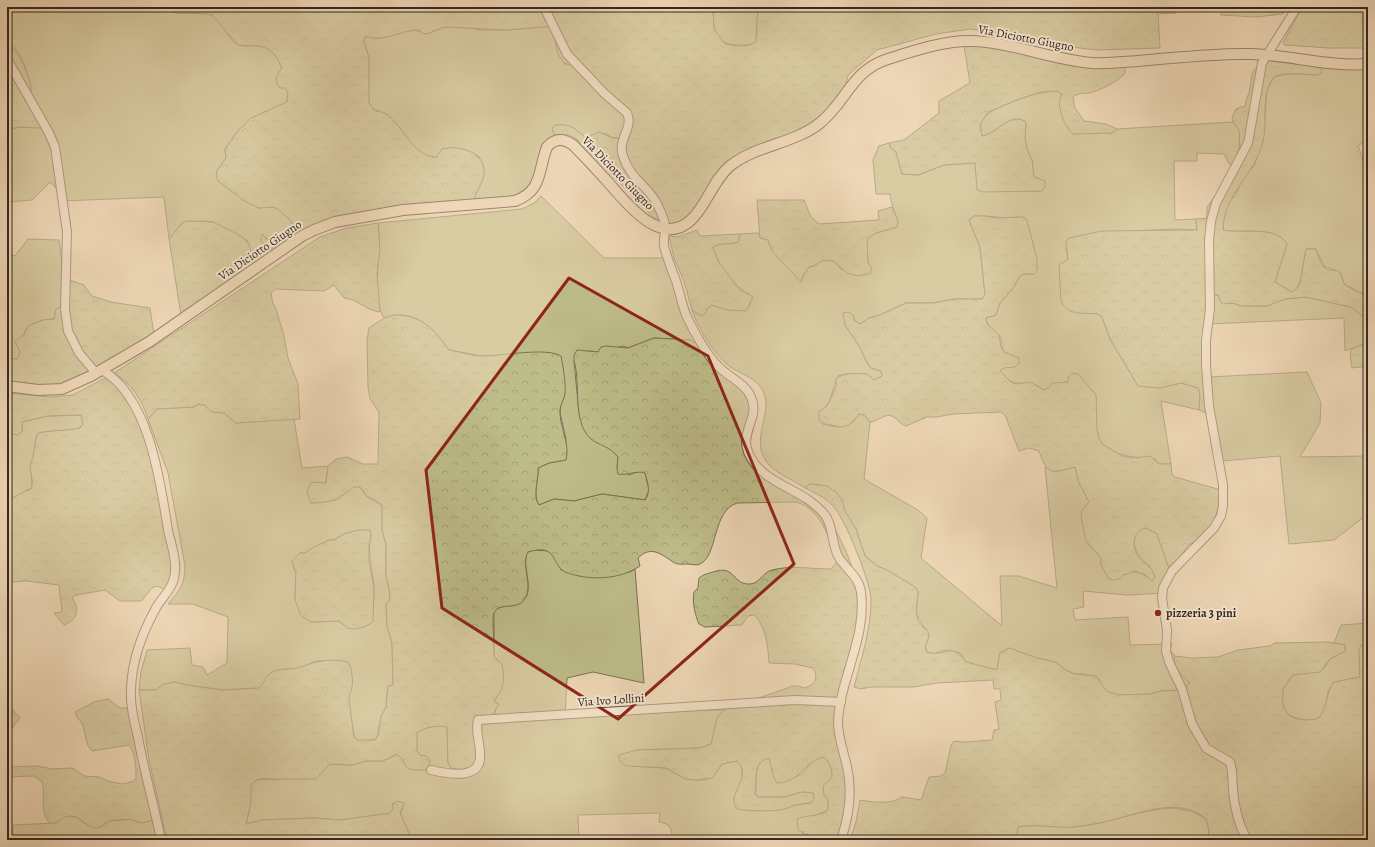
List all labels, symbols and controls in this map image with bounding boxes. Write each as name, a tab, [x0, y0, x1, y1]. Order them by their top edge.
street label: Via Diciotto Giugno	[976, 21, 1075, 55]
street label: Via Diciotto Giugno	[578, 132, 657, 213]
street label: Via Diciotto Giugno	[215, 216, 305, 284]
place label: pizzeria 3 pini	[1166, 605, 1237, 621]
marker: pizzeria 3 pini	[1153, 608, 1163, 618]
street label: Via Ivo Lollini	[576, 690, 645, 710]

